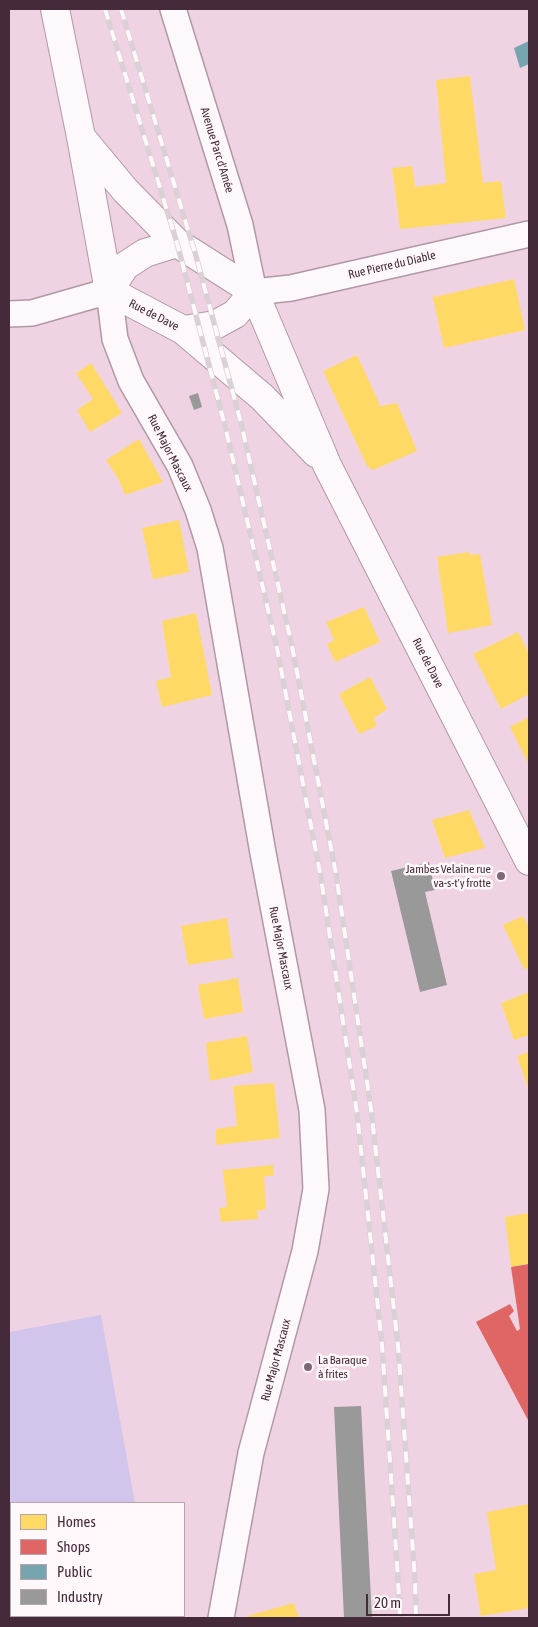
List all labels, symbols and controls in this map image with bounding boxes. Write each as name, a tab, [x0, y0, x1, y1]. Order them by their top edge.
street label: Avenue Parc d'Amée	[197, 105, 237, 195]
street label: Rue Pierre du Diable	[347, 248, 437, 282]
street label: Rue de Dave	[127, 296, 181, 334]
street label: Rue Major Mascaux	[144, 412, 196, 494]
street label: Rue de Dave	[409, 636, 447, 690]
place label: Jambes Velaine rue va-s-t'y frotte	[406, 862, 491, 890]
marker: Jambes Velaine rue va-s-t'y frotte	[495, 870, 507, 882]
street label: Rue Major Mascaux	[266, 905, 296, 991]
street label: Rue Major Mascaux	[258, 1317, 294, 1403]
place label: La Baraque à frites	[318, 1353, 367, 1381]
marker: La Baraque à frites	[302, 1361, 314, 1373]
legend	[10, 1502, 185, 1617]
text: Homes	[57, 1513, 96, 1530]
text: Shops	[57, 1538, 90, 1555]
text: Public	[57, 1563, 92, 1580]
scale bar	[368, 1584, 452, 1616]
text: Industry	[57, 1588, 103, 1605]
text: 20 m	[374, 1594, 401, 1611]

